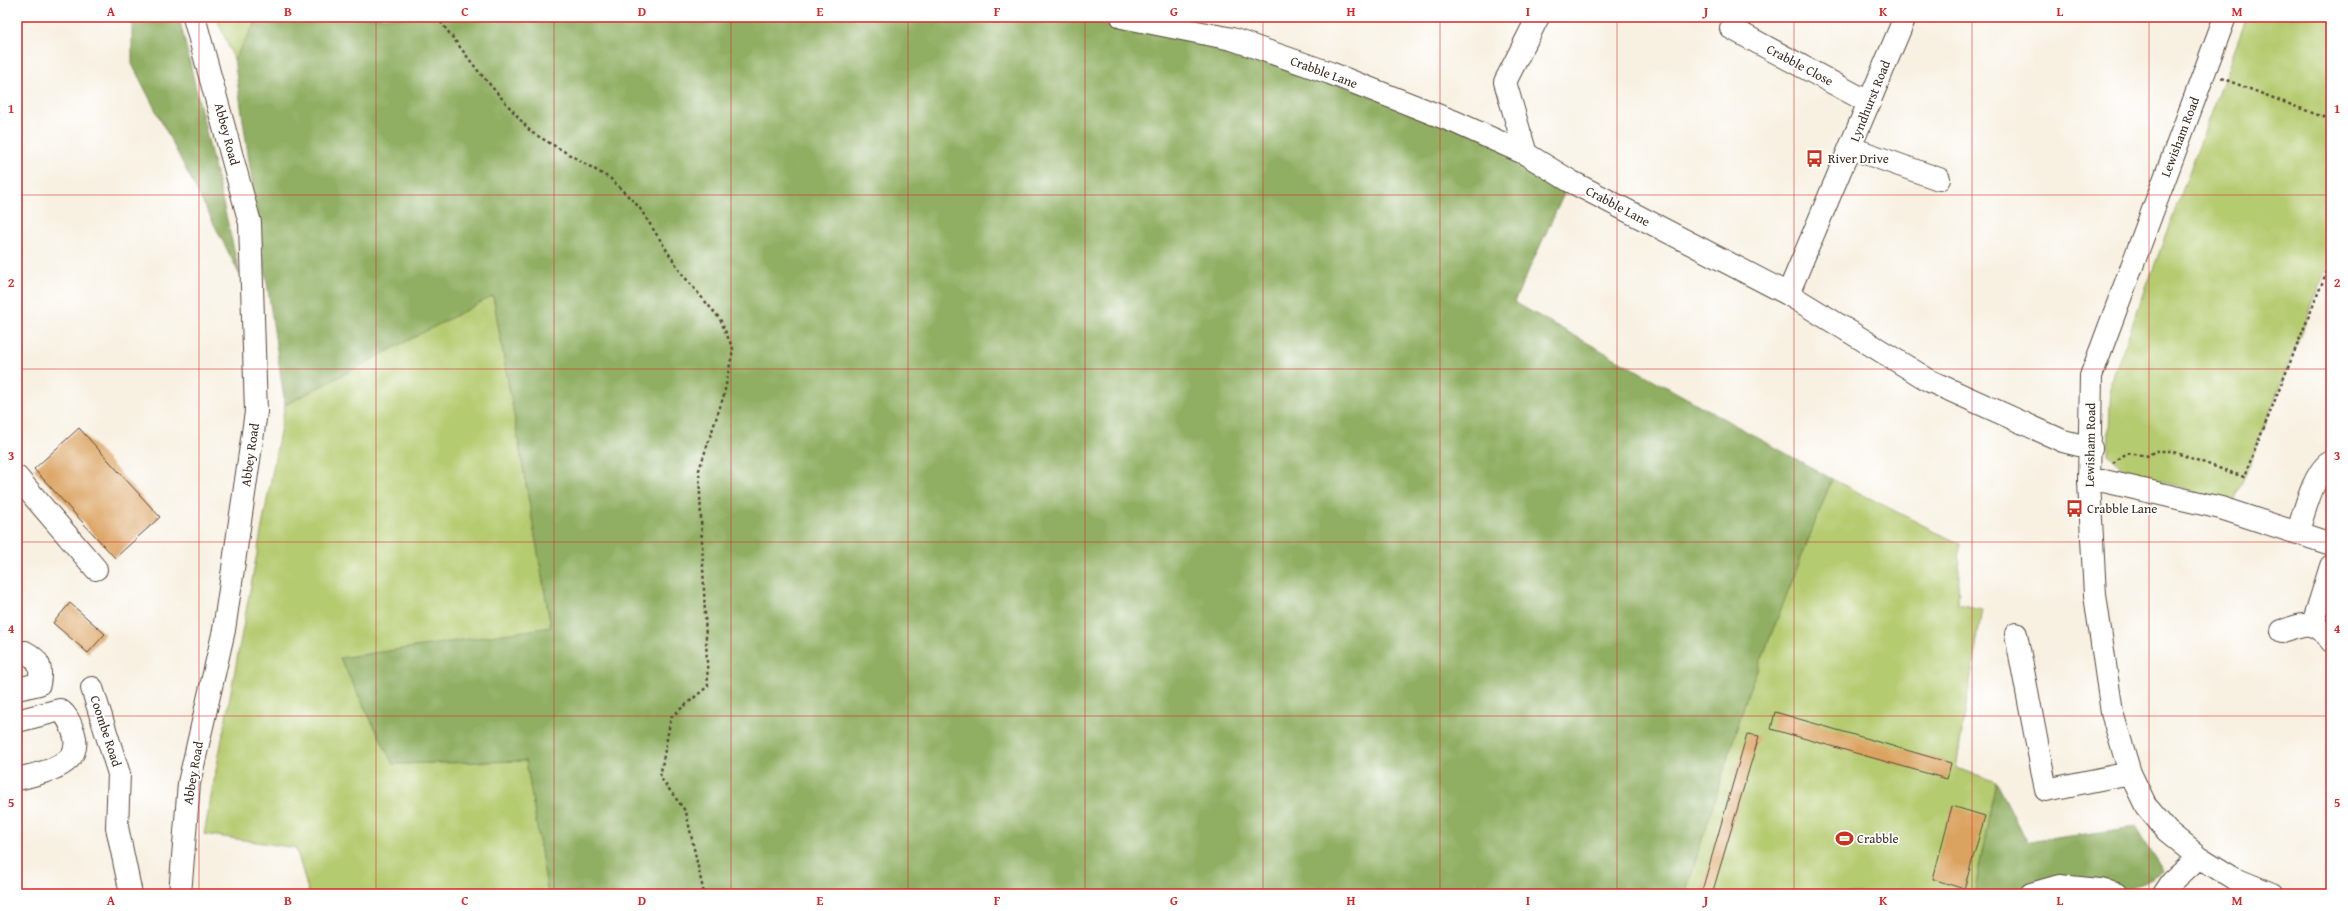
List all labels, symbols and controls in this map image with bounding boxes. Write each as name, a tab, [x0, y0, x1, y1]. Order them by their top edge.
text: A	[107, 2, 116, 21]
text: B	[284, 2, 292, 21]
text: C	[461, 2, 469, 21]
text: D	[638, 2, 646, 21]
text: E	[817, 2, 824, 21]
text: F	[994, 2, 1001, 21]
text: G	[1170, 2, 1178, 21]
text: H	[1346, 2, 1356, 21]
text: I	[1526, 2, 1530, 21]
text: J	[1702, 2, 1709, 21]
text: K	[1879, 2, 1888, 21]
text: L	[2057, 2, 2064, 21]
text: M	[2231, 2, 2243, 21]
street label: Crabble Close	[1763, 39, 1837, 91]
street label: Crabble Lane	[1288, 51, 1360, 93]
street label: Lyndhurst Road	[1845, 57, 1895, 145]
street label: Lewisham Road	[2156, 94, 2204, 180]
text: 1	[8, 99, 14, 118]
text: 1	[2334, 99, 2340, 118]
street label: Abbey Road	[210, 101, 244, 167]
bus stop icon: River Drive	[1805, 148, 1825, 168]
place label: River Drive	[1828, 149, 1889, 168]
street label: Crabble Lane	[1582, 181, 1654, 231]
text: 2	[8, 273, 15, 292]
text: 2	[2334, 273, 2341, 292]
street label: Lewisham Road	[2080, 402, 2100, 487]
street label: Abbey Road	[236, 422, 264, 488]
text: 3	[8, 446, 14, 465]
text: 3	[2334, 446, 2340, 465]
bus stop icon: Crabble Lane	[2064, 498, 2084, 518]
place label: Crabble Lane	[2087, 499, 2157, 518]
text: 4	[8, 619, 15, 638]
text: 4	[2334, 619, 2341, 638]
street label: Coombe Road	[86, 693, 126, 769]
street label: Abbey Road	[178, 740, 208, 806]
text: 5	[8, 793, 15, 812]
text: 5	[2334, 793, 2341, 812]
sports icon: Crabble	[1834, 828, 1854, 848]
place label: Crabble	[1857, 829, 1899, 848]
text: A	[107, 891, 116, 910]
text: B	[284, 891, 292, 910]
text: C	[461, 891, 469, 910]
text: D	[638, 891, 646, 910]
text: E	[817, 891, 824, 910]
text: F	[994, 891, 1001, 910]
text: G	[1170, 891, 1178, 910]
text: H	[1346, 891, 1356, 910]
text: I	[1526, 891, 1530, 910]
text: J	[1702, 891, 1709, 910]
text: K	[1879, 891, 1888, 910]
text: L	[2057, 891, 2064, 910]
text: M	[2231, 891, 2243, 910]

